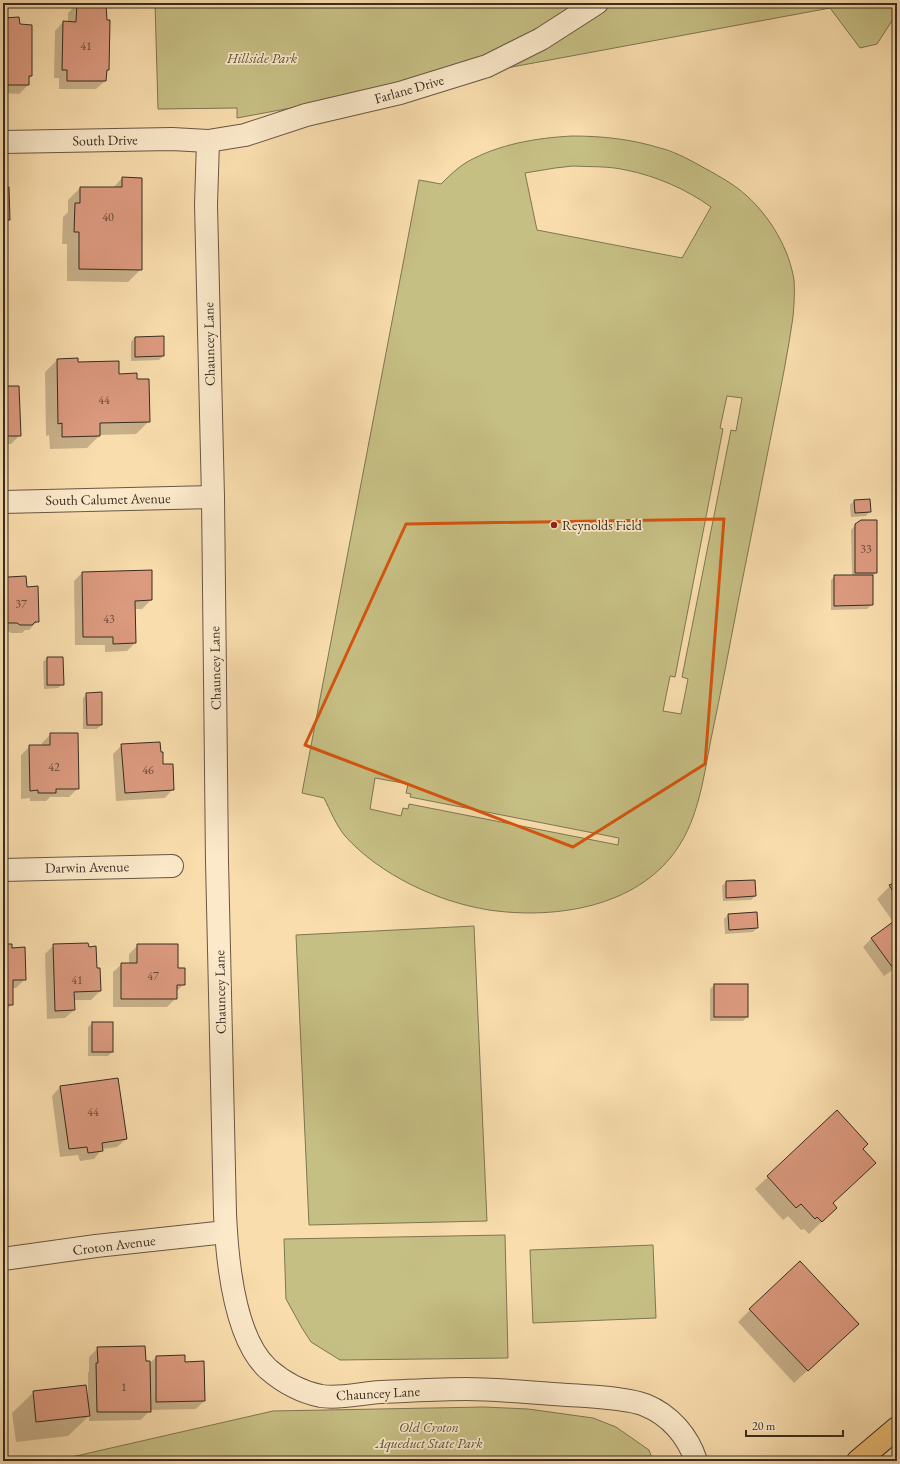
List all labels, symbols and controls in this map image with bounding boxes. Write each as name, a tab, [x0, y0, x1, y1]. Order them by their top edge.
house number: 41	[80, 38, 92, 54]
park label: Hillside Park	[226, 49, 298, 67]
street label: Farlane Drive	[372, 70, 446, 108]
street label: South Drive	[72, 130, 138, 150]
house number: 40	[102, 209, 114, 225]
street label: Chauncey Lane	[199, 301, 219, 386]
house number: 44	[98, 392, 110, 408]
street label: South Calumet Avenue	[45, 489, 171, 509]
place label: Reynolds Field	[562, 516, 643, 534]
marker: Reynolds Field	[549, 520, 559, 530]
house number: 33	[860, 541, 872, 557]
house number: 37	[15, 596, 27, 612]
house number: 43	[103, 611, 115, 627]
street label: Chauncey Lane	[205, 625, 225, 710]
house number: 42	[48, 759, 60, 775]
house number: 46	[142, 762, 154, 778]
street label: Darwin Avenue	[45, 857, 130, 877]
street label: Chauncey Lane	[210, 949, 230, 1034]
house number: 47	[147, 968, 159, 984]
house number: 41	[71, 972, 83, 988]
house number: 44	[87, 1104, 99, 1120]
street label: Croton Avenue	[72, 1231, 157, 1259]
house number: 1	[121, 1379, 127, 1395]
street label: Chauncey Lane	[336, 1382, 421, 1404]
scale bar	[746, 1412, 843, 1438]
park label: Old Croton Aqueduct State Park	[374, 1418, 483, 1453]
text: 20 m	[752, 1418, 776, 1434]

